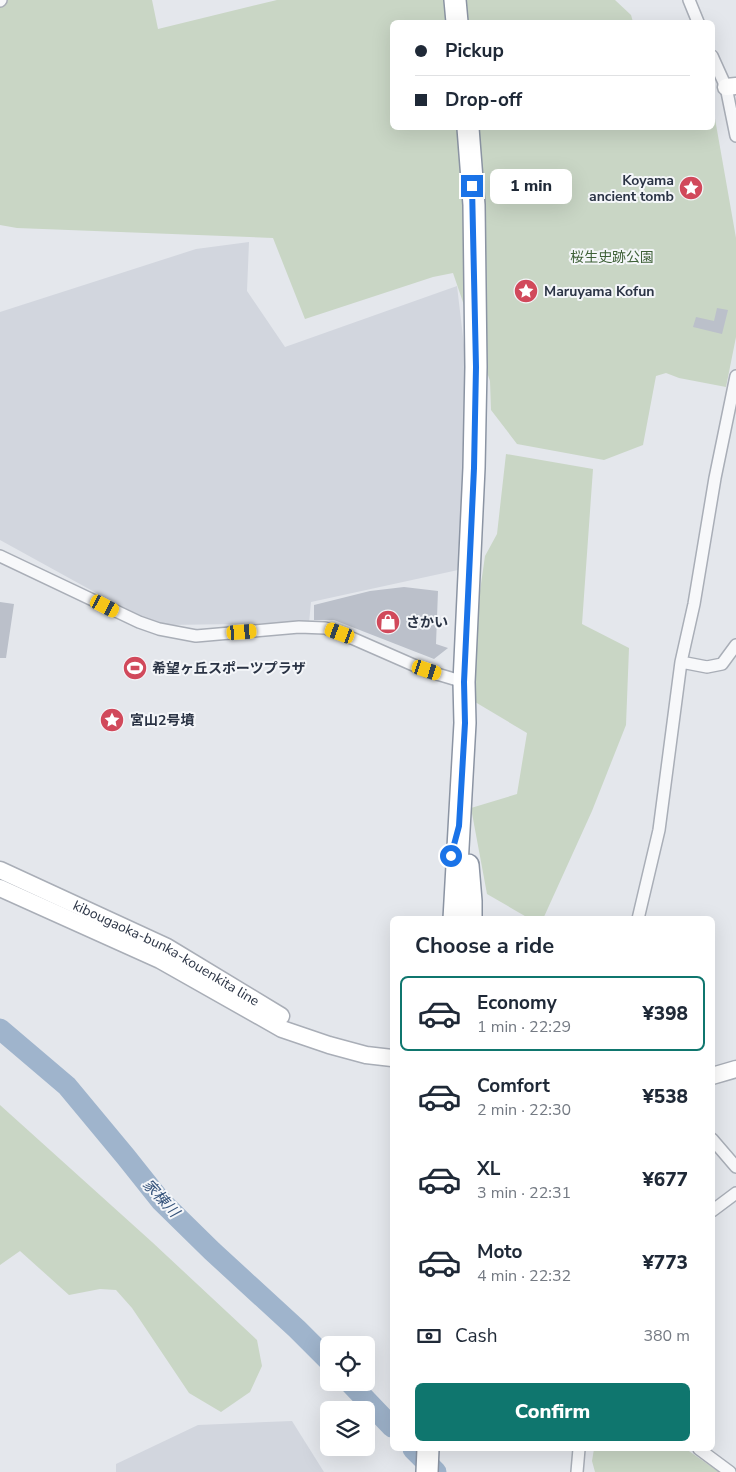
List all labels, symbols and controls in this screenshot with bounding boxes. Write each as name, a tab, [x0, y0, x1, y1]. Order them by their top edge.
text: Pickup	[445, 38, 504, 64]
text: Drop-off	[445, 87, 522, 113]
callout: 1 min	[490, 168, 572, 204]
place label: Koyama ancient tomb	[589, 171, 674, 206]
route end	[461, 175, 483, 197]
text: 1 min	[510, 175, 552, 197]
place icon: Koyama ancient tomb	[678, 175, 704, 201]
park label: 桜生史跡公園	[570, 248, 654, 267]
place icon: Maruyama Kofun	[513, 278, 539, 304]
place label: Maruyama Kofun	[544, 282, 655, 301]
car	[88, 593, 121, 619]
shop icon: さかい	[375, 609, 401, 635]
place label: さかい	[406, 613, 448, 632]
car	[323, 621, 356, 645]
car	[226, 623, 257, 641]
sports icon: 希望ヶ丘スポーツプラザ	[122, 655, 148, 681]
car	[410, 658, 443, 682]
place label: 希望ヶ丘スポーツプラザ	[152, 659, 306, 678]
place icon: 宮山2号墳	[99, 707, 125, 733]
place label: 宮山2号墳	[130, 711, 194, 730]
route start	[440, 845, 462, 867]
street label: kibougaoka-bunka-kouenkita line	[70, 896, 263, 1011]
text: Choose a ride	[415, 931, 554, 961]
text: Economy	[477, 990, 557, 1016]
icon: car	[417, 991, 462, 1036]
text: ¥398	[642, 1001, 688, 1027]
text: 1 min · 22:29	[477, 1016, 571, 1038]
text: Comfort	[477, 1073, 550, 1099]
icon: car	[417, 1074, 462, 1119]
text: ¥538	[642, 1084, 688, 1110]
text: 2 min · 22:30	[477, 1099, 571, 1121]
text: XL	[477, 1156, 500, 1182]
icon: car	[417, 1157, 462, 1202]
text: ¥677	[642, 1167, 688, 1193]
water label: 家棟川	[138, 1175, 185, 1223]
text: 3 min · 22:31	[477, 1182, 571, 1204]
text: Moto	[477, 1239, 523, 1265]
icon: car	[417, 1240, 462, 1285]
text: ¥773	[642, 1250, 688, 1276]
text: 4 min · 22:32	[477, 1265, 571, 1287]
icon: cash	[415, 1322, 443, 1350]
text: Cash	[455, 1323, 497, 1349]
text: 380 m	[643, 1325, 690, 1347]
map controls	[320, 1336, 375, 1456]
button: locate	[320, 1336, 375, 1391]
button: Confirm	[415, 1383, 690, 1441]
button: layers	[320, 1401, 375, 1456]

